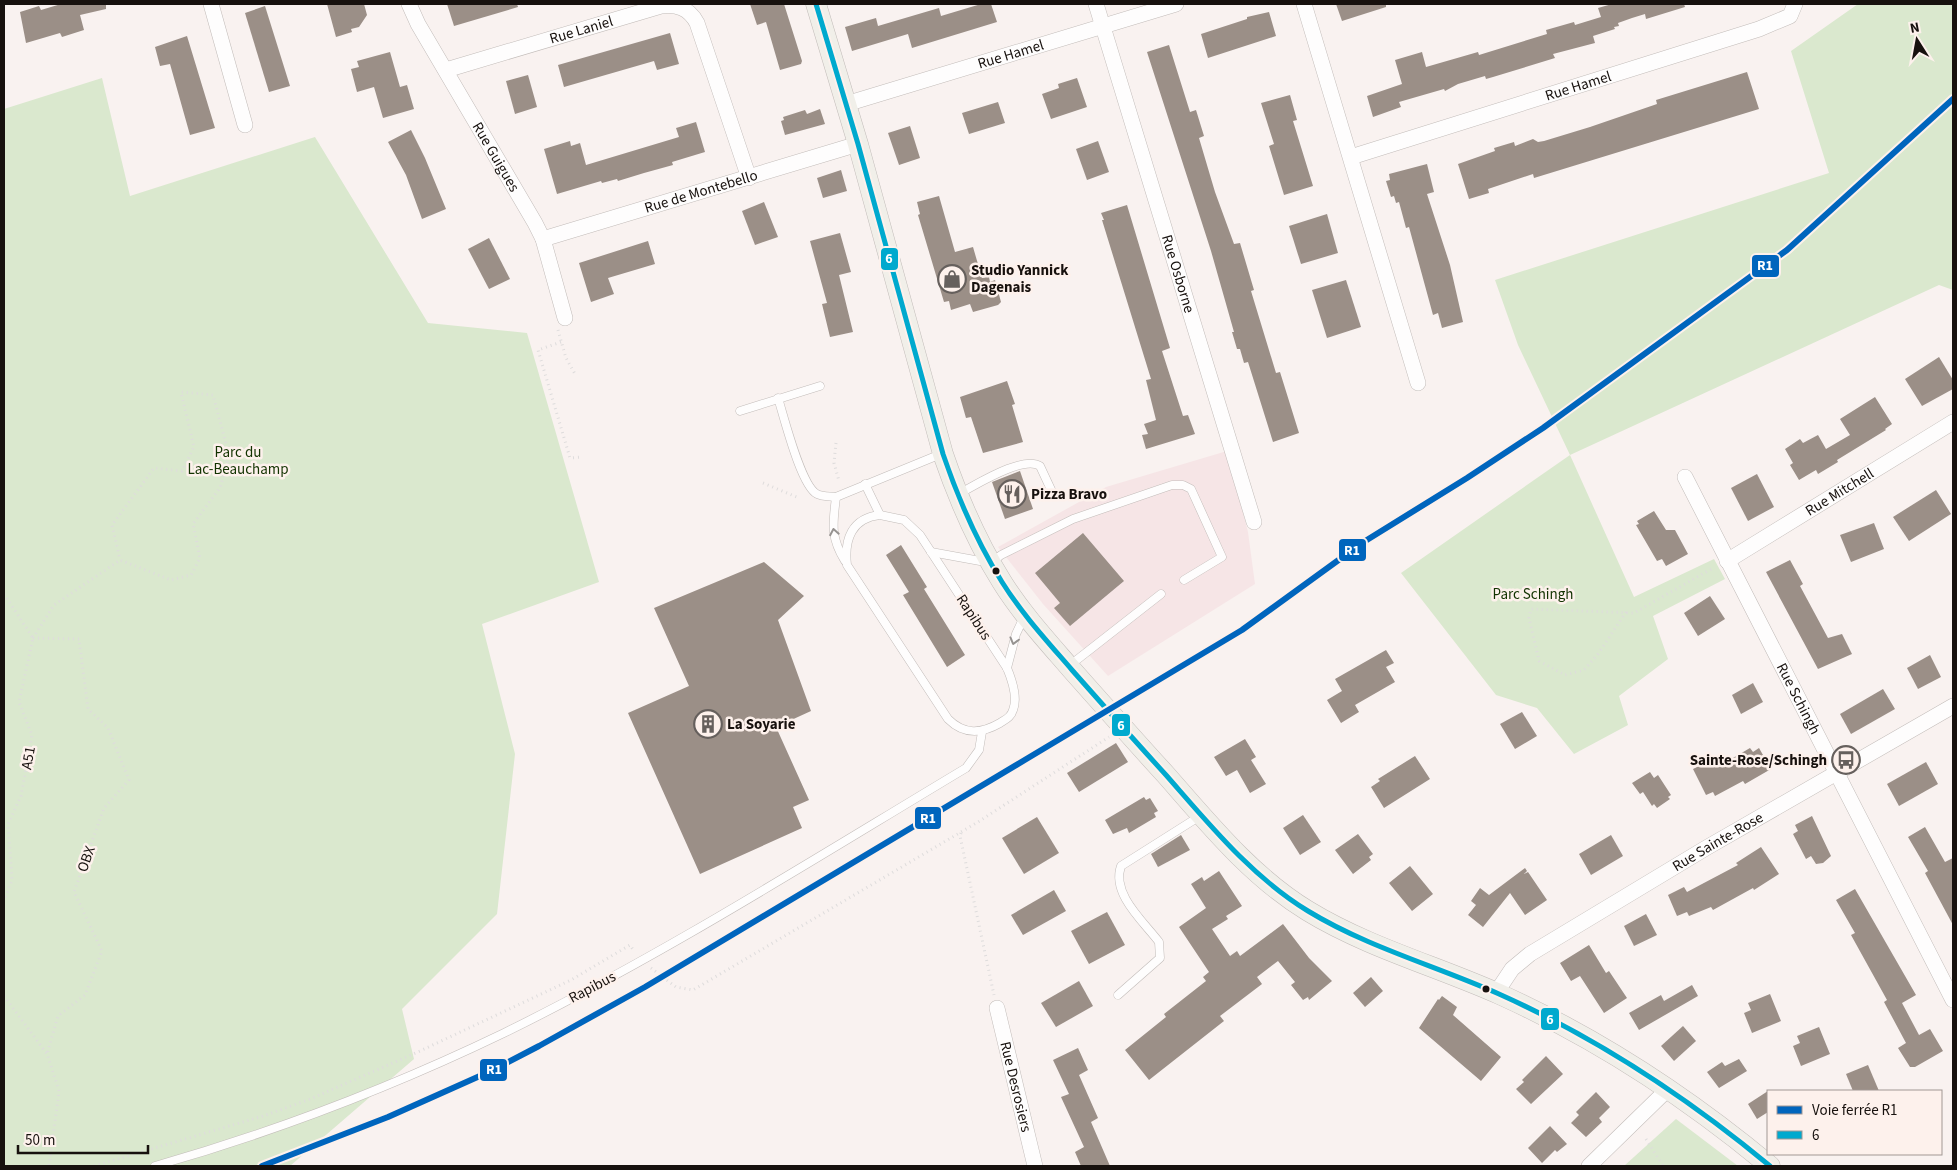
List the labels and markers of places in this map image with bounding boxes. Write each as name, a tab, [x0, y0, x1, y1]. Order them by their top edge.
place label: Studio Yannick Dagenais	[971, 260, 1069, 298]
shop icon: Studio Yannick Dagenais	[937, 264, 967, 294]
restaurant icon: Pizza Bravo	[997, 479, 1027, 509]
place label: Pizza Bravo	[1031, 484, 1107, 505]
unlabelled marker	[991, 566, 1001, 576]
building icon: La Soyarie	[693, 709, 723, 739]
place label: La Soyarie	[727, 714, 796, 735]
bus stop icon: Sainte-Rose/Schingh	[1831, 745, 1861, 775]
place label: Sainte-Rose/Schingh	[1690, 750, 1827, 771]
unlabelled marker	[1481, 984, 1491, 994]

